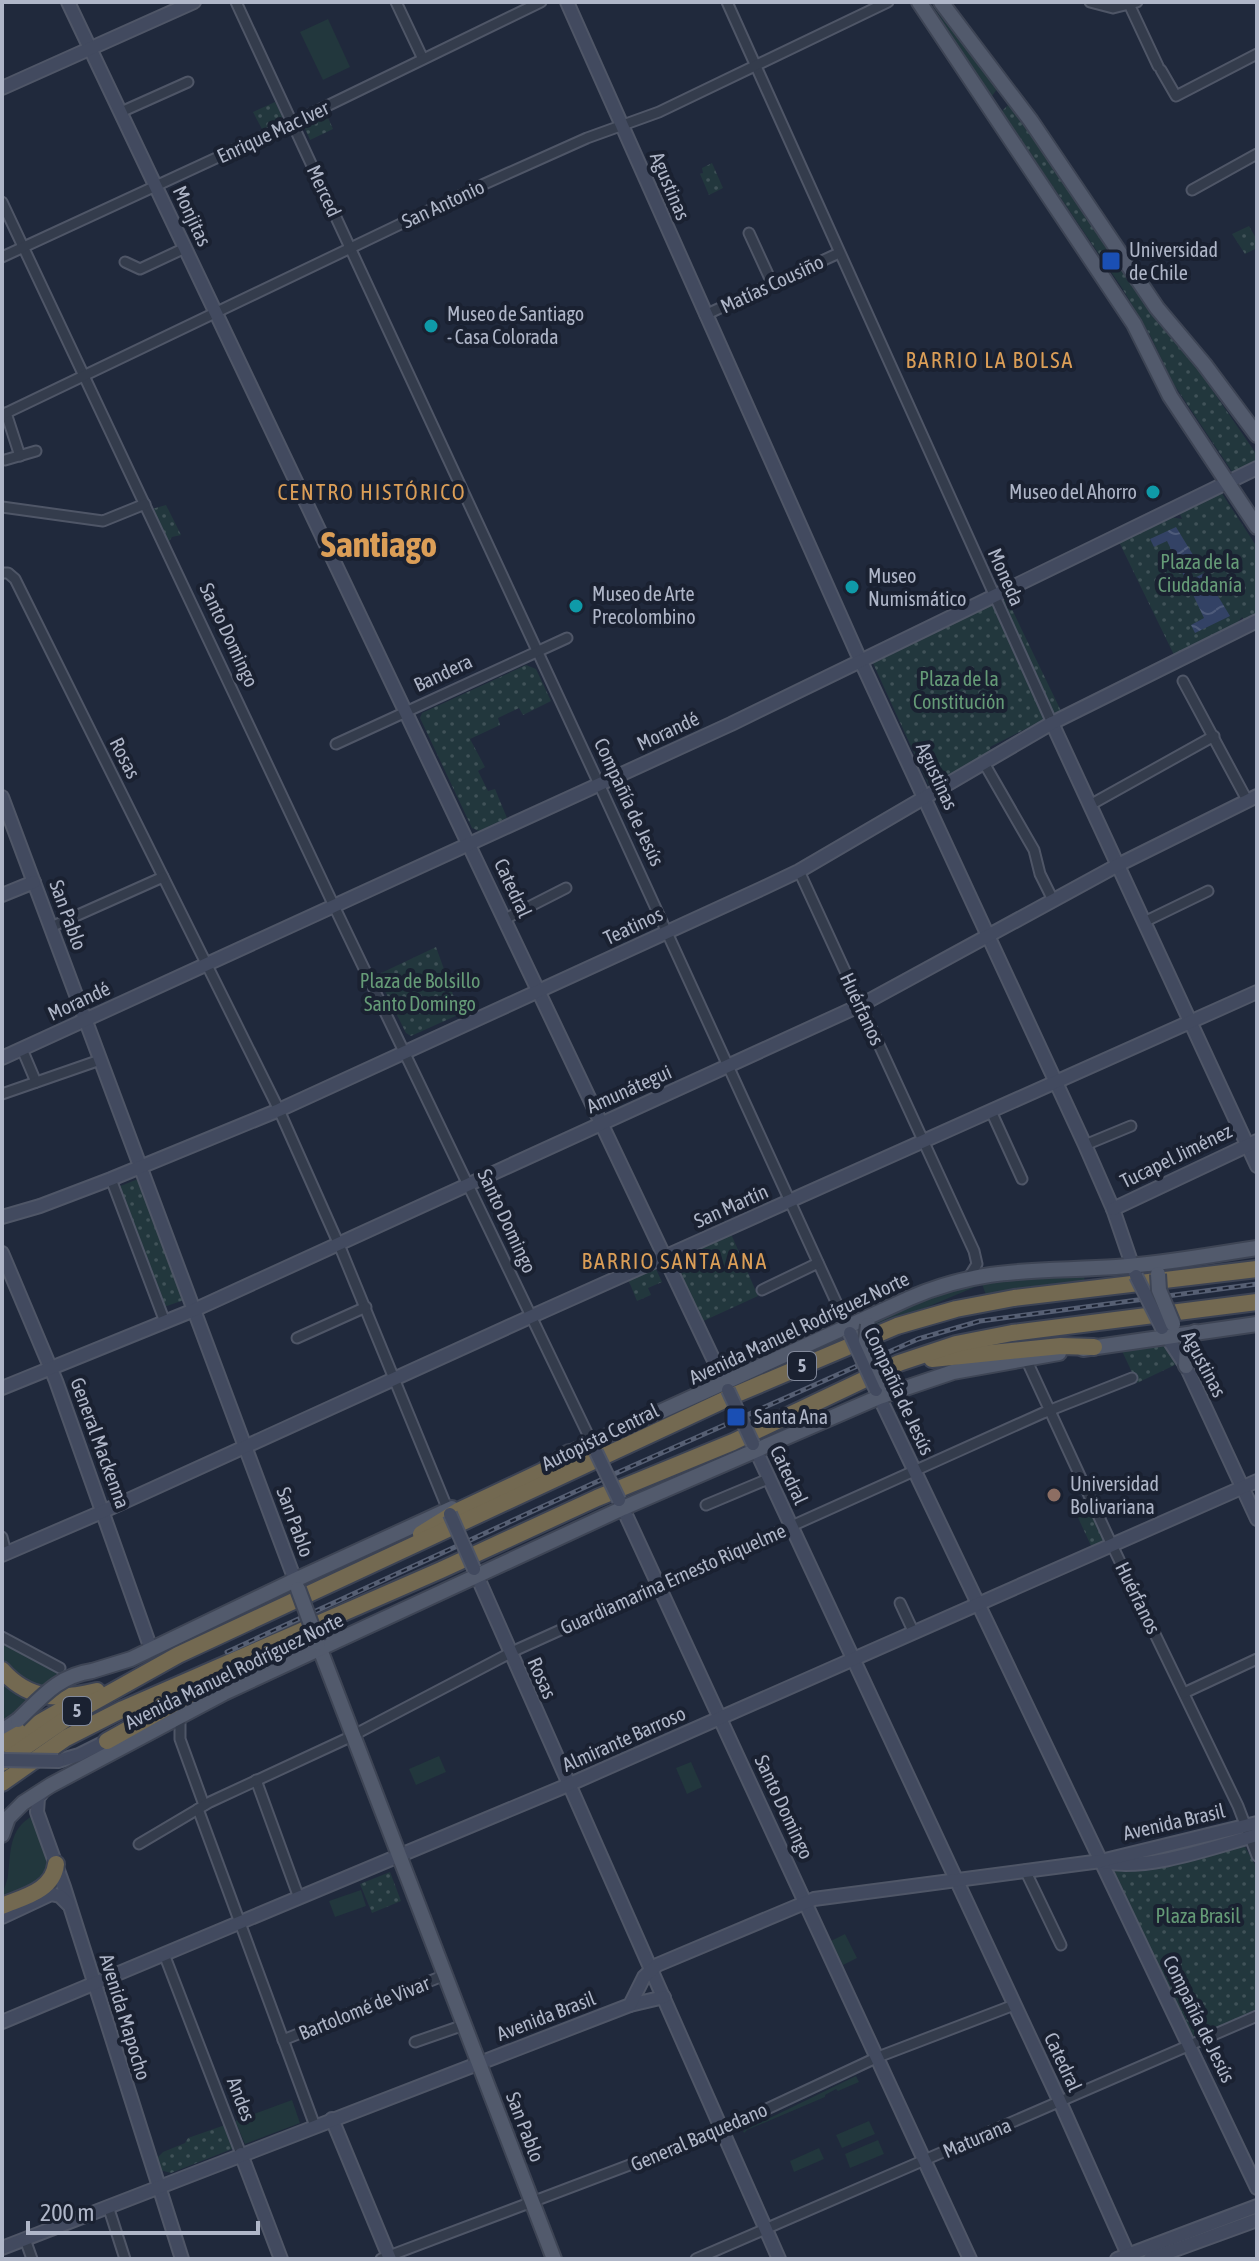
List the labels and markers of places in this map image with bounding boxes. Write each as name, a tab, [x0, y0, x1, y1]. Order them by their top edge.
place label: Universidad de Chile	[1129, 238, 1218, 284]
marker: Universidad de Chile	[1100, 250, 1122, 272]
place label: Museo de Santiago - Casa Colorada	[447, 302, 584, 348]
marker: Museo de Santiago - Casa Colorada	[422, 317, 440, 335]
place label: Museo del Ahorro	[1009, 480, 1137, 503]
marker: Museo del Ahorro	[1144, 483, 1162, 501]
place label: Museo Numismático	[868, 564, 966, 610]
marker: Museo Numismático	[843, 578, 861, 596]
place label: Museo de Arte Precolombino	[592, 582, 696, 628]
marker: Museo de Arte Precolombino	[567, 597, 585, 615]
place label: Santa Ana	[754, 1405, 828, 1428]
marker: Santa Ana	[725, 1406, 747, 1428]
place label: Universidad Bolivariana	[1070, 1472, 1159, 1518]
marker: Universidad Bolivariana	[1045, 1486, 1063, 1504]

